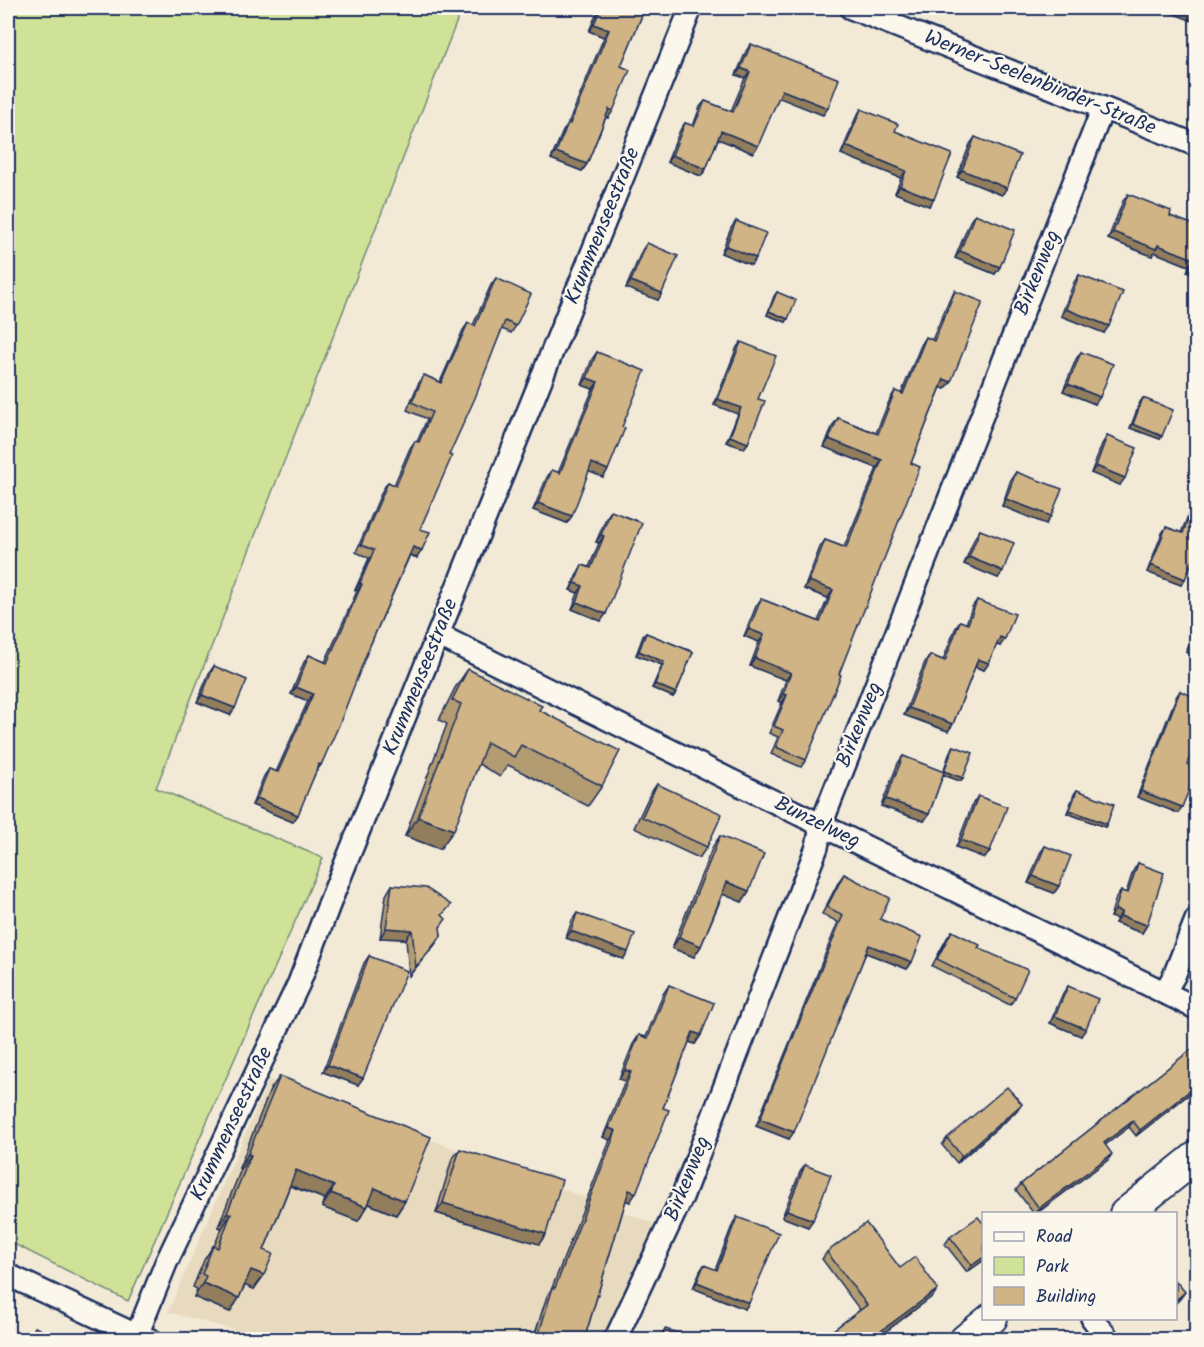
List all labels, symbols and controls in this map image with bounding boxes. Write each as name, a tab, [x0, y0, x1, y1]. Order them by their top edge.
street label: Werner-Seelenbinder-Straße	[919, 21, 1161, 145]
street label: Krummenseestraße	[556, 142, 650, 310]
street label: Birkenweg	[1006, 225, 1070, 321]
street label: Krummenseestraße	[374, 593, 468, 761]
street label: Birkenweg	[828, 677, 892, 773]
street label: Bunzelweg	[768, 788, 866, 858]
street label: Krummenseestraße	[182, 1041, 282, 1207]
street label: Birkenweg	[656, 1131, 720, 1227]
legend	[982, 1212, 1177, 1320]
text: Road	[1036, 1223, 1073, 1252]
text: Park	[1036, 1253, 1069, 1282]
text: Building	[1036, 1283, 1096, 1312]

